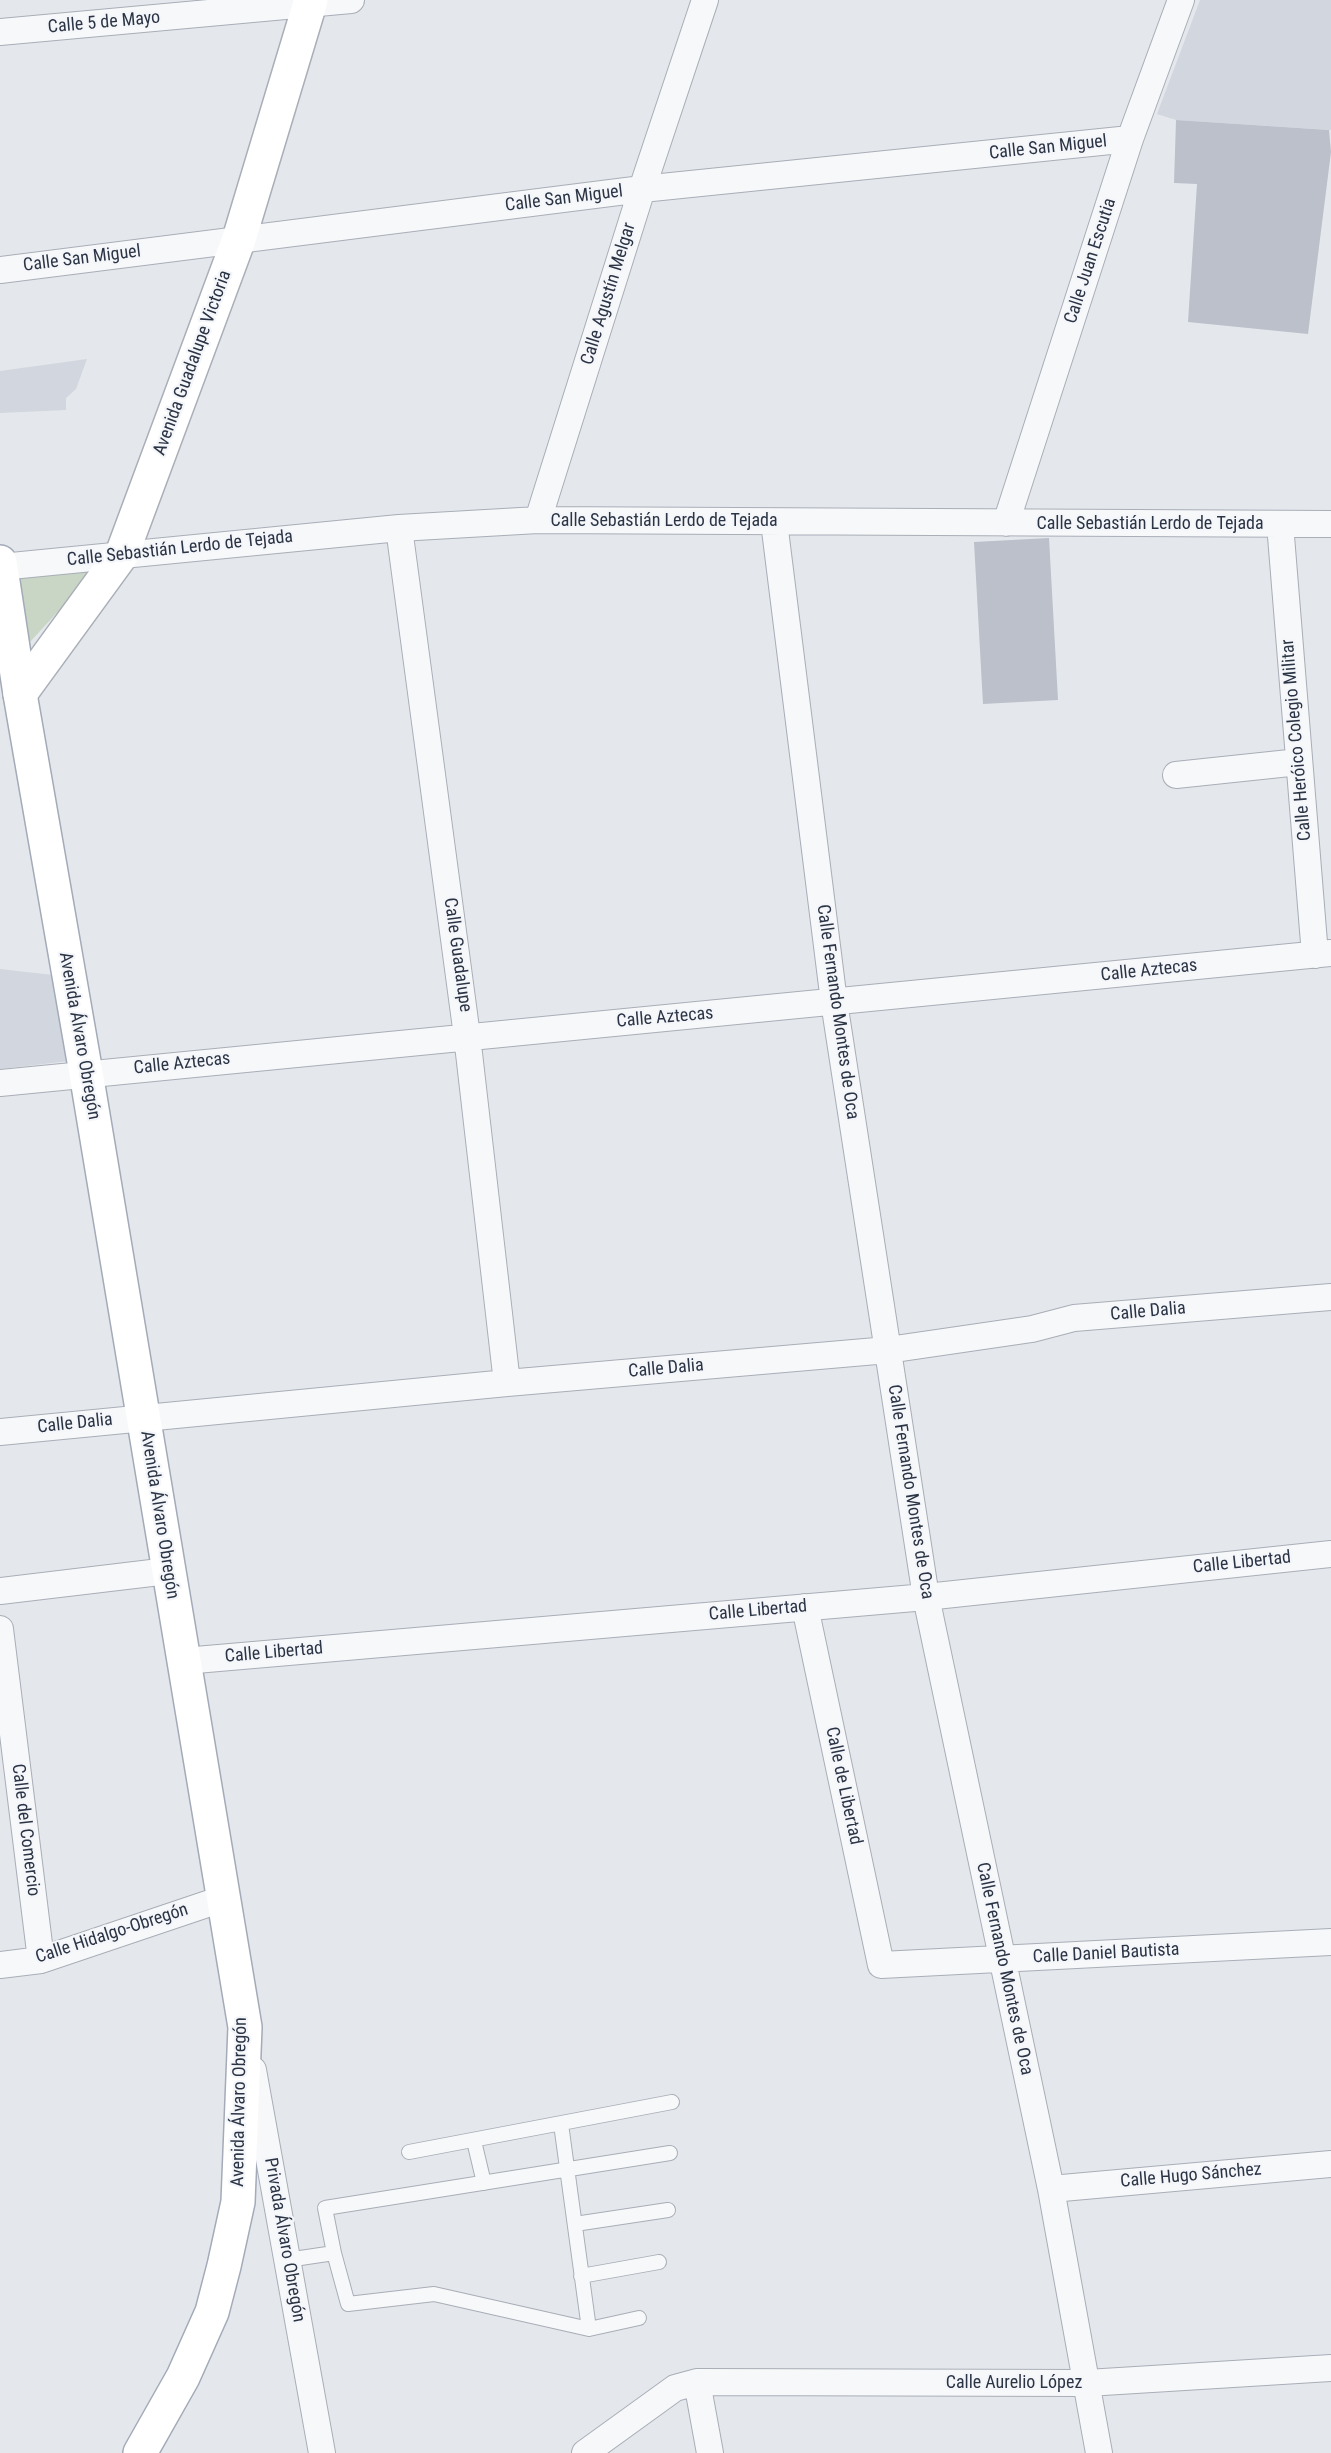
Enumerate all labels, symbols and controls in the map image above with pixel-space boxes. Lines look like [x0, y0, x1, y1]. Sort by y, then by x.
street label: Calle 5 de Mayo [47, 7, 161, 39]
street label: Calle San Miguel [988, 131, 1108, 165]
street label: Calle San Miguel [504, 181, 624, 217]
street label: Calle Juan Escutia [1061, 195, 1121, 327]
street label: Calle Agustín Melgar [577, 220, 641, 368]
street label: Calle San Miguel [22, 241, 142, 277]
street label: Avenida Guadalupe Victoria [149, 268, 237, 458]
street label: Calle Sebastián Lerdo de Tejada [550, 510, 778, 532]
street label: Calle Sebastián Lerdo de Tejada [1036, 513, 1264, 535]
street label: Calle Sebastián Lerdo de Tejada [66, 526, 294, 572]
street label: Calle Heróico Colegio Militar [1277, 638, 1317, 842]
street label: Calle Guadalupe [438, 896, 476, 1014]
street label: Calle Fernando Montes de Oca [811, 903, 863, 1121]
street label: Avenida Álvaro Obregón [54, 951, 104, 1121]
street label: Calle Aztecas [1100, 955, 1198, 987]
street label: Calle Aztecas [616, 1003, 714, 1033]
street label: Calle Aztecas [133, 1048, 231, 1080]
street label: Calle Dalia [1109, 1298, 1187, 1326]
street label: Calle Dalia [627, 1355, 705, 1383]
street label: Calle Fernando Montes de Oca [882, 1383, 938, 1601]
street label: Calle Dalia [36, 1409, 114, 1439]
street label: Avenida Álvaro Obregón [135, 1429, 183, 1601]
street label: Calle Libertad [1192, 1547, 1292, 1579]
street label: Calle Libertad [708, 1596, 808, 1626]
street label: Calle Libertad [224, 1638, 324, 1668]
street label: Calle de Libertad [820, 1725, 866, 1847]
street label: Calle del Comercio [6, 1763, 44, 1897]
street label: Calle Fernando Montes de Oca [971, 1861, 1037, 2077]
street label: Calle Hidalgo-Obregón [33, 1899, 191, 1969]
street label: Calle Daniel Bautista [1032, 1939, 1180, 1969]
street label: Avenida Álvaro Obregón [228, 2017, 252, 2187]
street label: Privada Álvaro Obregón [259, 2156, 309, 2324]
street label: Calle Hugo Sánchez [1120, 2159, 1262, 2193]
street label: Calle Aurelio López [946, 2372, 1082, 2394]

